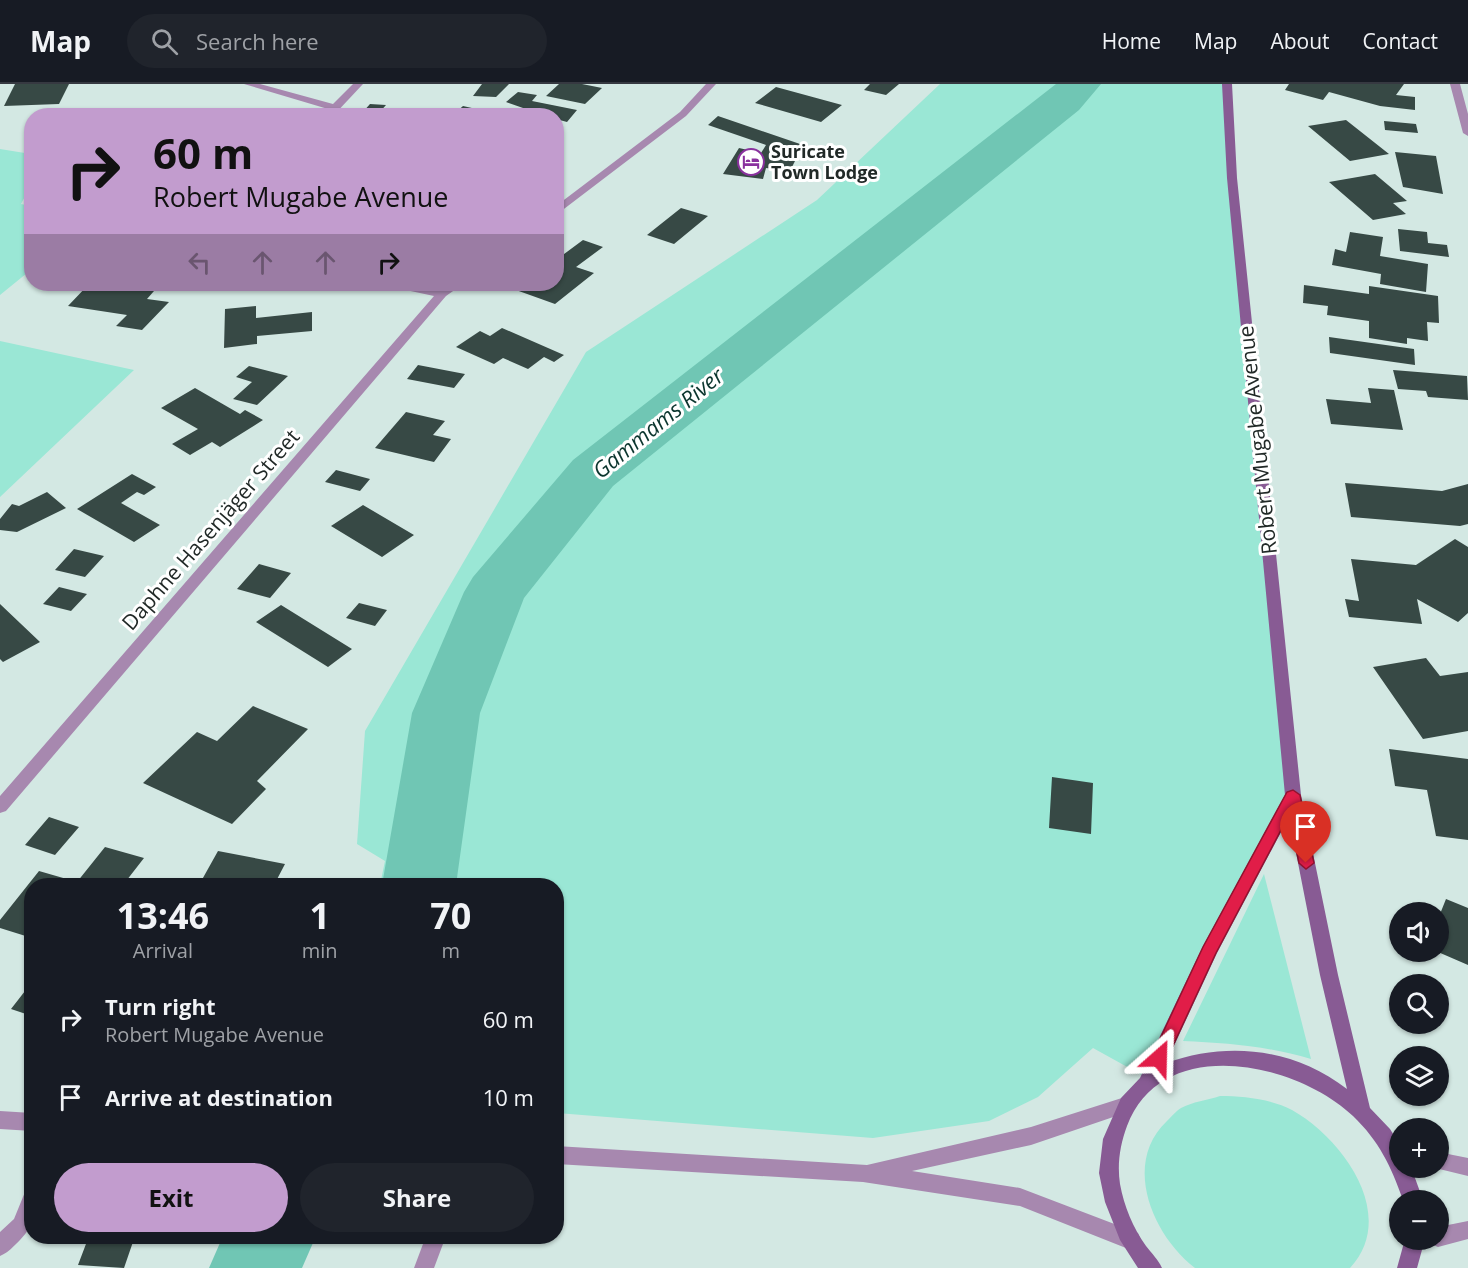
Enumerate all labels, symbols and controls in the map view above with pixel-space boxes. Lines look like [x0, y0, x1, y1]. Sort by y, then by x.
search box [127, 14, 547, 68]
text: Map [30, 22, 91, 60]
icon: search [148, 25, 181, 58]
text: Search here [196, 26, 319, 56]
text: Home [1102, 27, 1161, 55]
text: Map [1194, 27, 1237, 55]
text: About [1270, 27, 1330, 55]
text: Contact [1363, 27, 1438, 55]
text: 60 m [153, 124, 253, 181]
icon: right [54, 132, 132, 210]
place label: Suricate Town Lodge [771, 139, 878, 184]
hotel icon: Suricate Town Lodge [736, 147, 766, 177]
text: Robert Mugabe Avenue [153, 178, 448, 215]
icon: left [183, 246, 216, 279]
icon: ahead [246, 246, 279, 279]
icon: ahead [309, 246, 342, 279]
icon: right [372, 246, 405, 279]
street label: Robert Mugabe Avenue [1231, 324, 1283, 556]
water label: Gammams River [586, 359, 730, 484]
street label: Daphne Hasenjäger Street [115, 423, 305, 636]
pin [1280, 801, 1331, 863]
icon: arrive [1289, 810, 1322, 843]
text: 13:46 [117, 891, 209, 940]
text: 1 [309, 891, 330, 940]
text: 70 [430, 891, 471, 940]
map controls [1389, 902, 1449, 1250]
button: sound [1389, 902, 1449, 962]
text: Arrival [133, 937, 193, 964]
text: min [302, 937, 338, 964]
text: m [442, 937, 460, 964]
button: search [1389, 974, 1449, 1034]
text: Turn right [105, 991, 216, 1021]
icon: right [54, 1003, 87, 1036]
text: 60 m [483, 1004, 534, 1034]
text: Robert Mugabe Avenue [105, 1021, 324, 1048]
position arrow [1127, 1026, 1191, 1090]
button: layers [1389, 1046, 1449, 1106]
icon: arrive [54, 1081, 87, 1114]
text: Arrive at destination [105, 1082, 333, 1112]
text: 10 m [483, 1082, 534, 1112]
button: + [1389, 1118, 1449, 1178]
button: Exit [54, 1163, 288, 1232]
button: Share [300, 1163, 534, 1232]
button: − [1389, 1190, 1449, 1250]

